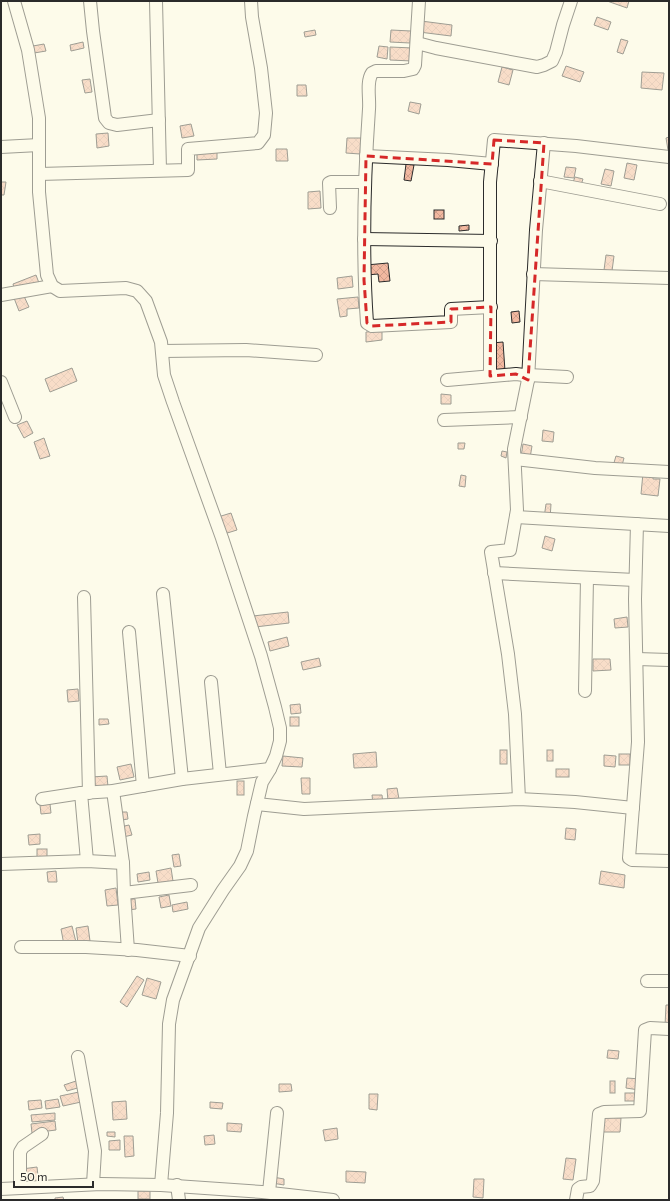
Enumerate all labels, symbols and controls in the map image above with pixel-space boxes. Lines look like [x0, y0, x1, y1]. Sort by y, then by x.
scale bar [14, 1163, 93, 1189]
text: 50 m [20, 1169, 48, 1183]

